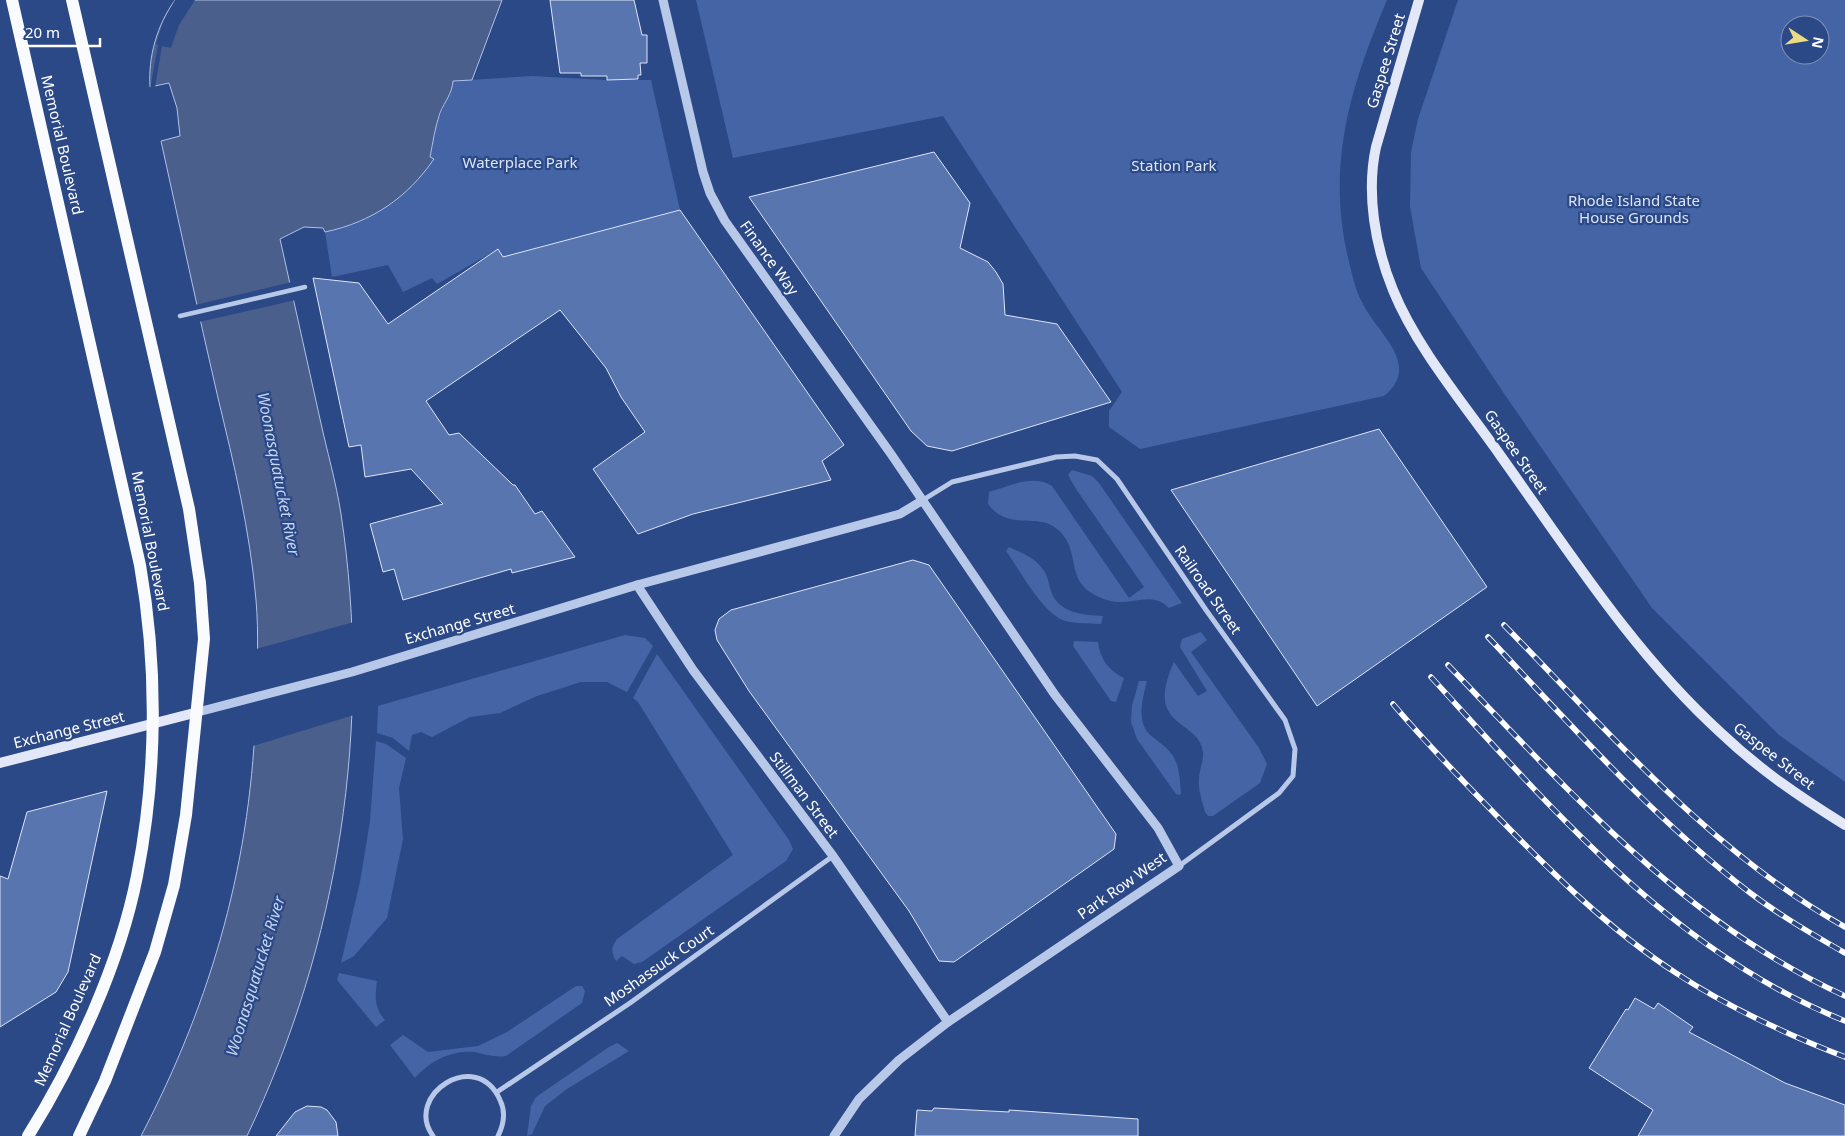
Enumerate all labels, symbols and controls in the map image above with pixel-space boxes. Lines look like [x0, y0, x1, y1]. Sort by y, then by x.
street label: Gaspee Street [1361, 10, 1409, 111]
scale bar [18, 15, 100, 47]
north arrow [1780, 15, 1830, 65]
text: 20 m [25, 22, 60, 42]
text: N [1808, 35, 1829, 50]
street label: Memorial Boulevard [37, 73, 89, 217]
park label: Waterplace Park [463, 152, 577, 172]
park label: Station Park [1131, 155, 1217, 175]
park label: Rhode Island State House Grounds [1568, 190, 1700, 227]
street label: Finance Way [736, 216, 804, 299]
water label: Woonasquatucket River [252, 390, 306, 558]
street label: Gaspee Street [1480, 405, 1554, 498]
street label: Memorial Boulevard [128, 469, 174, 613]
street label: Railroad Street [1171, 541, 1247, 638]
street label: Exchange Street [402, 598, 518, 648]
street label: Exchange Street [11, 705, 127, 752]
street label: Gaspee Street [1730, 717, 1820, 794]
street label: Stillman Street [766, 747, 844, 842]
street label: Park Row West [1073, 847, 1170, 923]
water label: Woonasquatucket River [220, 893, 290, 1059]
street label: Moshassuck Court [600, 919, 718, 1011]
street label: Memorial Boulevard [29, 950, 105, 1089]

